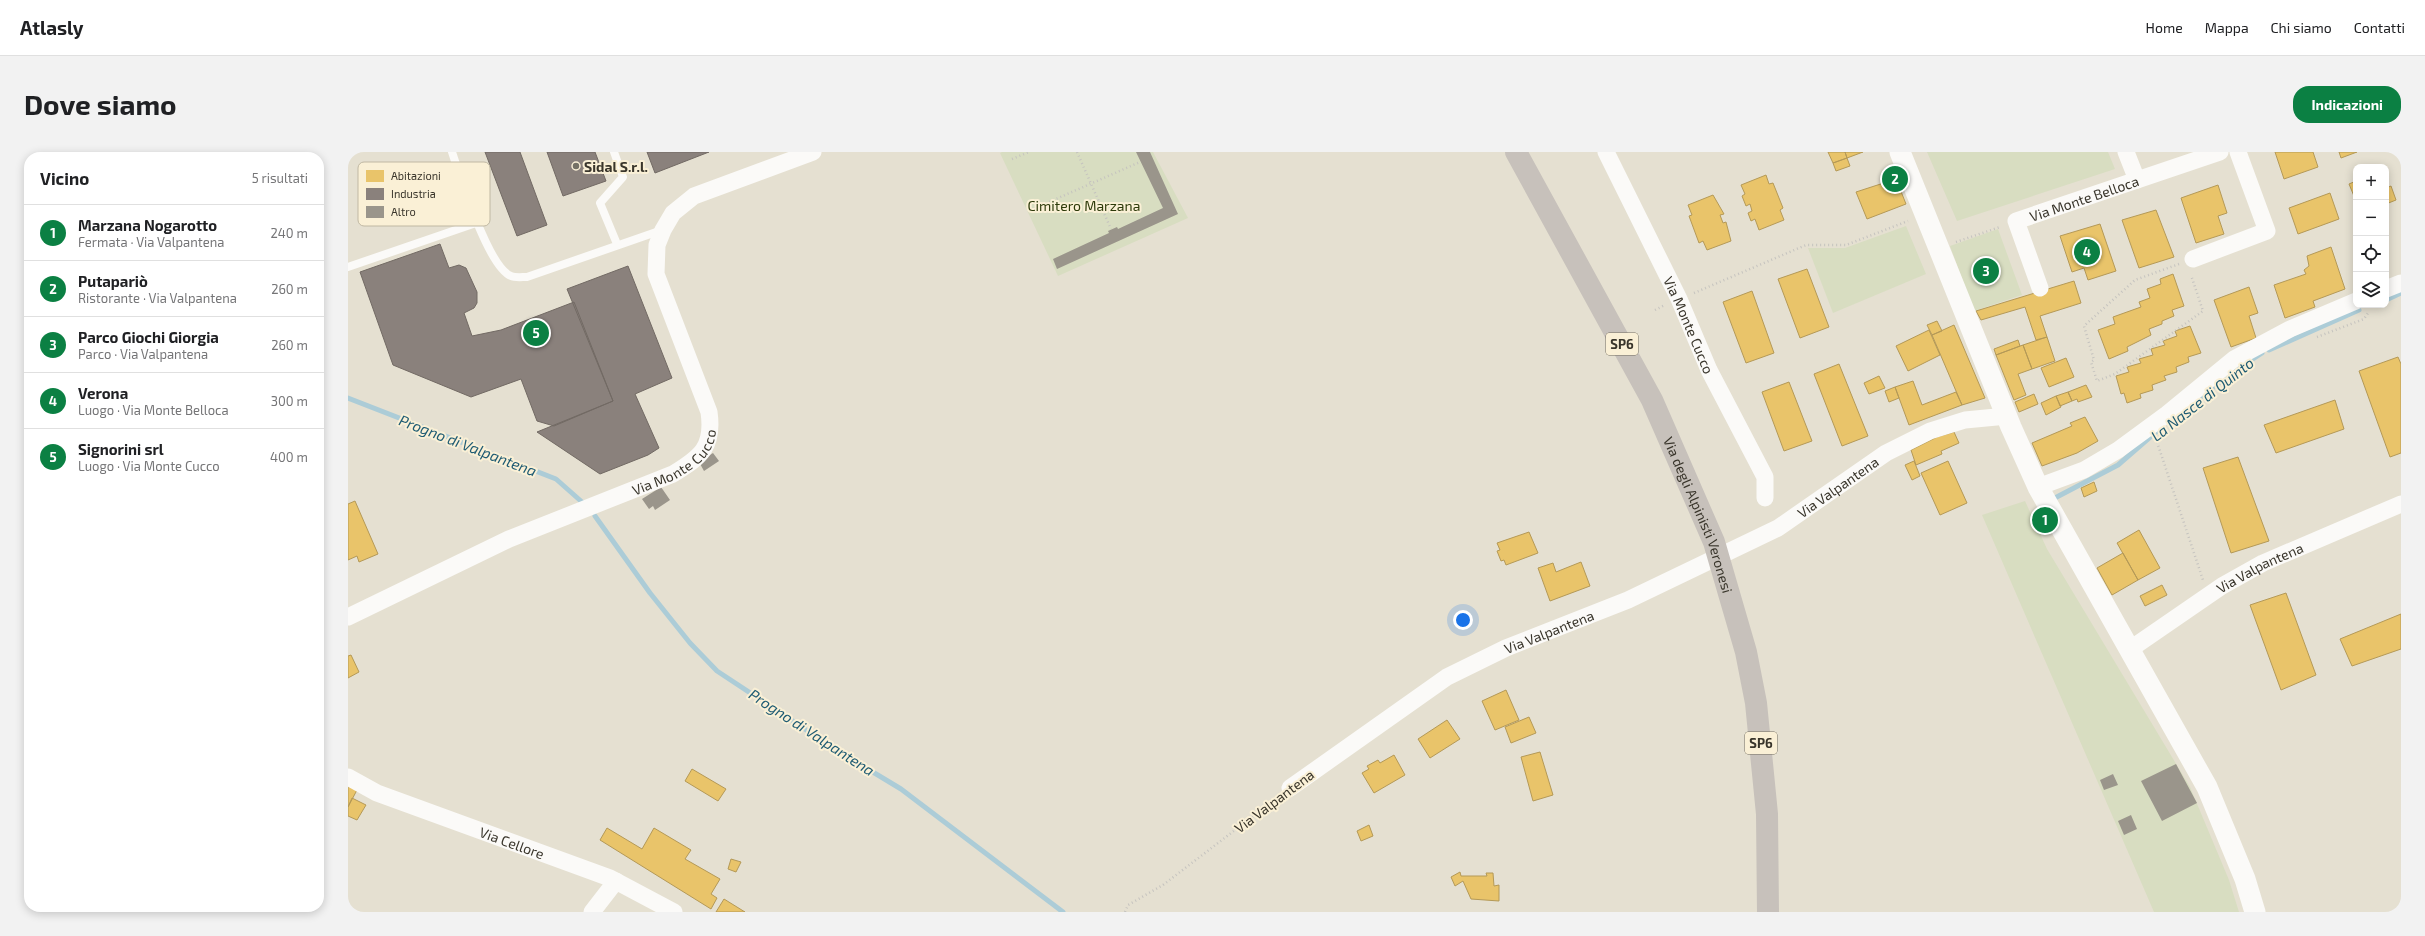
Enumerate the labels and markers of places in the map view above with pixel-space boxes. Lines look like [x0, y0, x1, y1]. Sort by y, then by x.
place label: Sidal S.r.l. [584, 158, 648, 175]
marker: Sidal S.r.l. [571, 161, 581, 171]
pin: 2 [1882, 164, 1908, 194]
pin: 4 [2074, 237, 2100, 267]
pin: 3 [1973, 256, 1999, 286]
pin: 5 [523, 318, 549, 348]
pin: 1 [2032, 505, 2058, 535]

